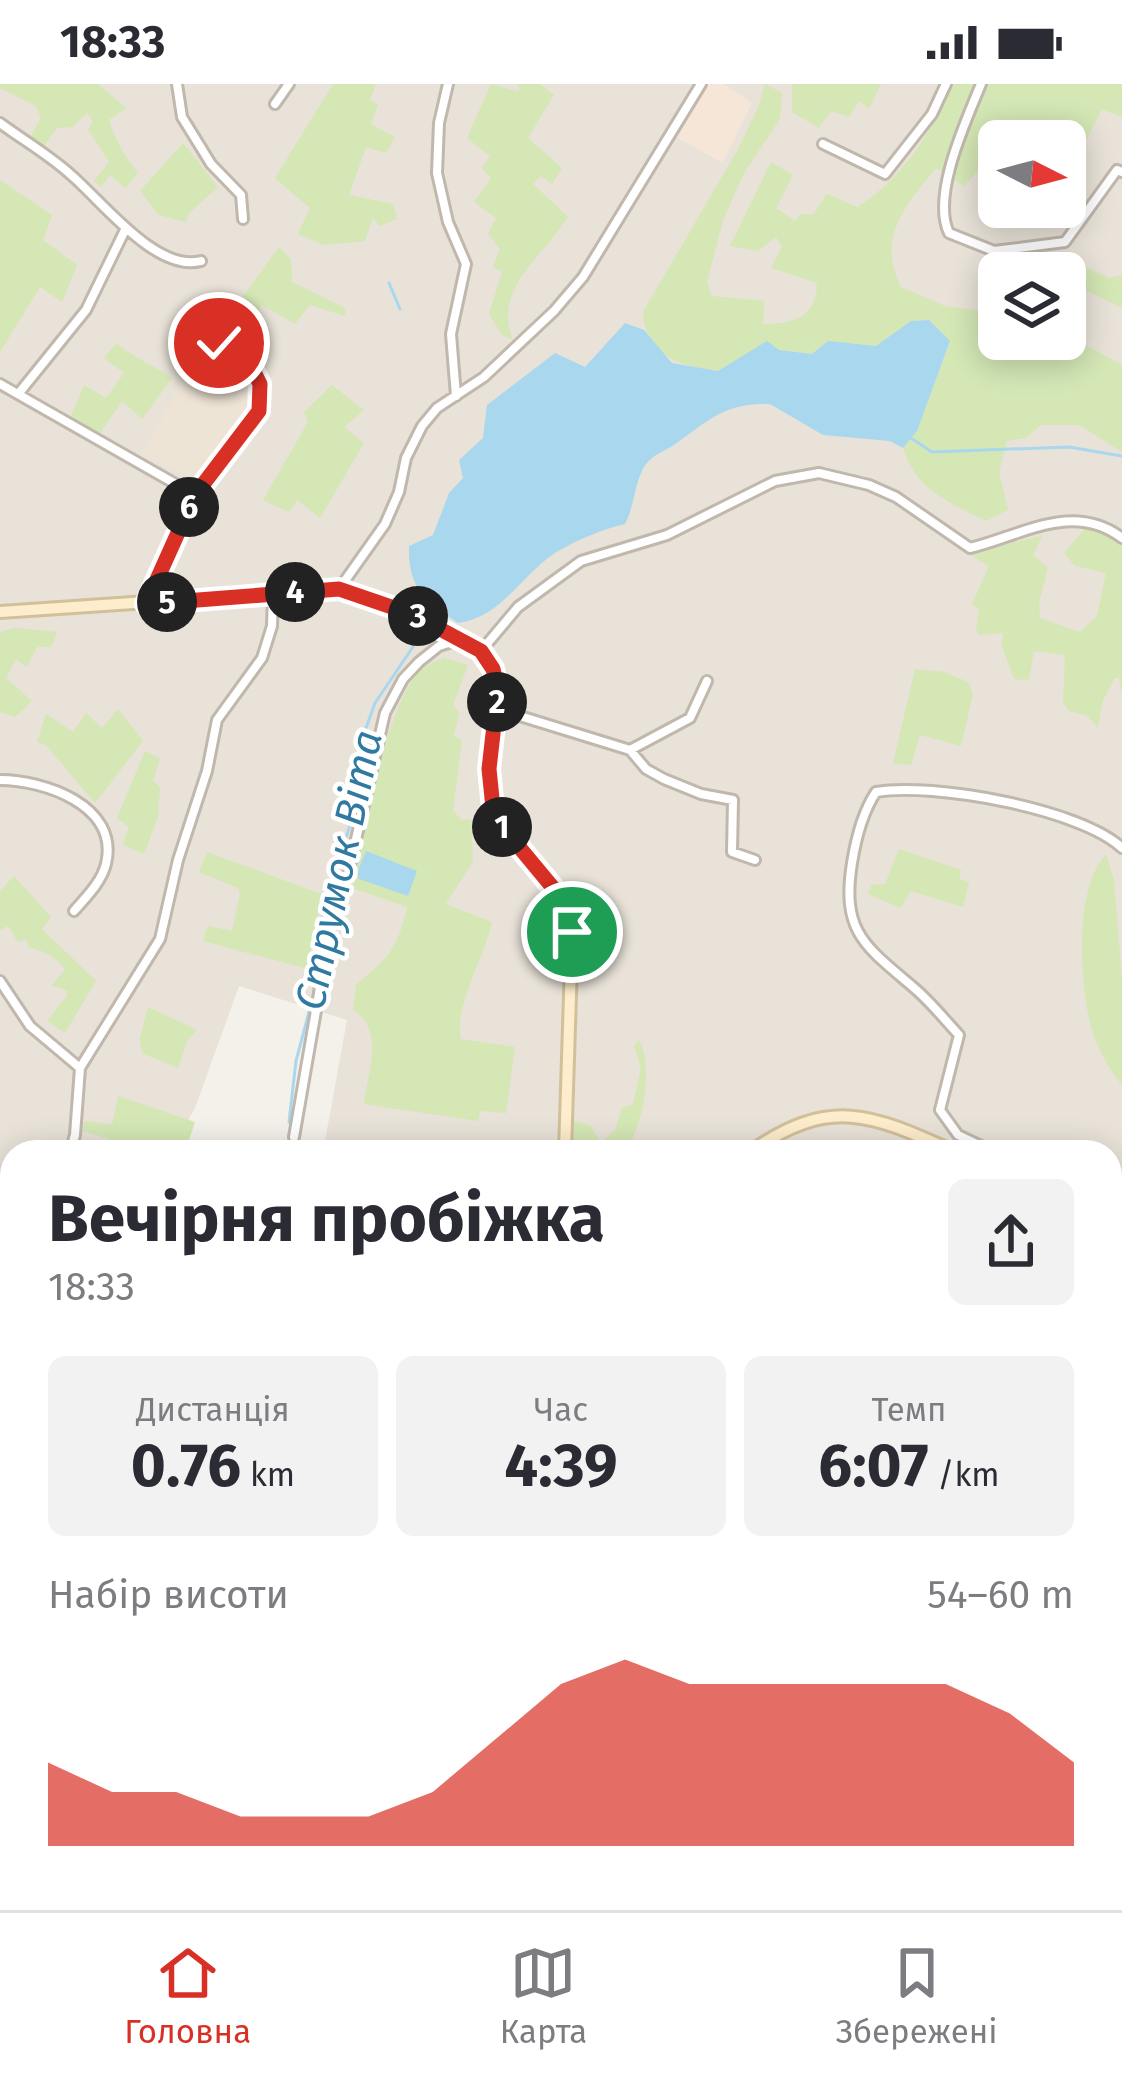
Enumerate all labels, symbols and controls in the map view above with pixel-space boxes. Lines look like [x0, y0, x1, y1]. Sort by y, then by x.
text: 18:33 [60, 15, 165, 69]
north arrow [978, 120, 1086, 228]
map controls [978, 120, 1086, 360]
button: layers [978, 252, 1086, 360]
pin [168, 292, 270, 394]
icon: check [186, 310, 252, 376]
pin: 6 [159, 477, 219, 537]
text: 6 [180, 487, 198, 527]
pin: 4 [265, 562, 325, 622]
pin: 5 [137, 572, 197, 632]
text: 4 [286, 572, 304, 612]
text: 5 [158, 582, 176, 622]
pin: 3 [388, 586, 448, 646]
text: 3 [409, 596, 427, 636]
pin: 2 [467, 672, 527, 732]
text: 2 [488, 682, 506, 722]
water label: Струмок Віта [285, 726, 393, 1015]
pin: 1 [472, 797, 532, 857]
text: 1 [494, 807, 510, 847]
pin [521, 881, 623, 983]
icon: arrive [539, 899, 605, 965]
text: Вечірня пробіжка [48, 1179, 605, 1258]
button: share [948, 1179, 1074, 1305]
text: 18:33 [48, 1264, 135, 1310]
text: Дистанція [136, 1390, 290, 1430]
text: Час [534, 1390, 588, 1430]
text: Темп [872, 1390, 946, 1430]
text: 0.76 [131, 1430, 241, 1502]
text: 4:39 [504, 1430, 618, 1502]
text: 6:07 [818, 1430, 929, 1502]
text: km [241, 1455, 295, 1495]
text: /km [929, 1455, 1000, 1495]
text: Набір висоти [48, 1572, 289, 1618]
text: 54–60 m [927, 1572, 1074, 1618]
tab: Головна [124, 1940, 251, 2052]
tab: Карта [500, 1940, 587, 2052]
tab: Збережені [836, 1940, 998, 2052]

